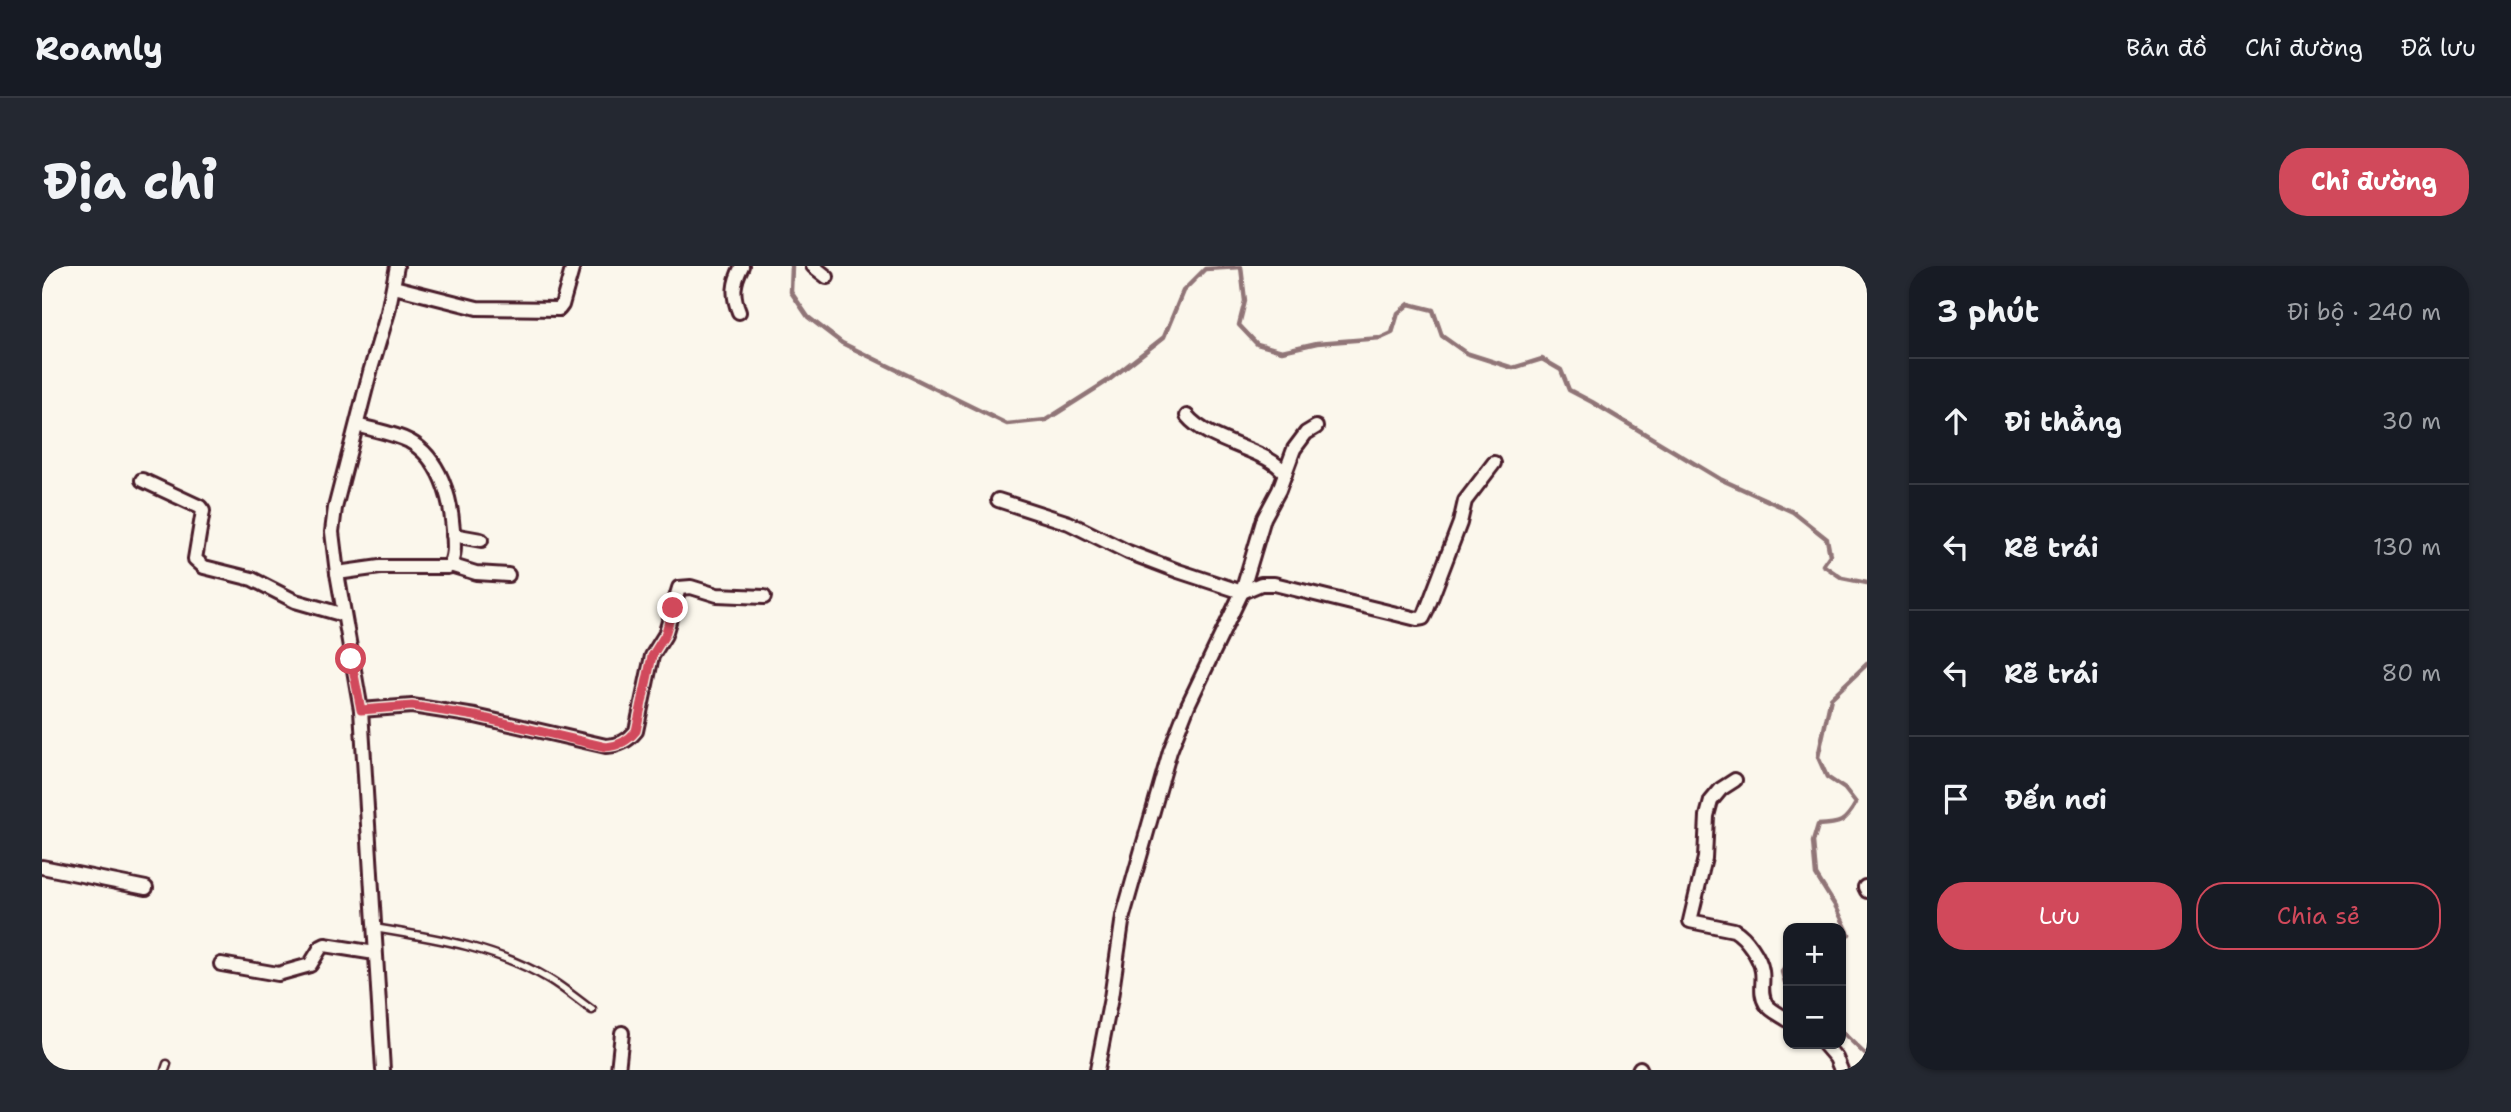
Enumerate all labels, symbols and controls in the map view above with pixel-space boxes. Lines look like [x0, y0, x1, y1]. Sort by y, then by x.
text: Roamly [35, 26, 163, 71]
text: Bản đồ [2126, 32, 2207, 64]
text: Chỉ đường [2245, 32, 2363, 64]
text: Đã lưu [2401, 32, 2476, 64]
button: Chỉ đường [2279, 148, 2469, 216]
text: Địa chỉ [42, 149, 216, 215]
text: 3 phút [1937, 291, 2039, 332]
text: Đi bộ · 240 m [2287, 297, 2441, 327]
icon: ahead [1937, 402, 1975, 440]
text: Đi thẳng [2004, 404, 2122, 439]
text: 30 m [2382, 406, 2441, 436]
icon: left [1937, 528, 1975, 566]
text: Rẽ trái [2004, 530, 2099, 565]
text: 130 m [2373, 532, 2441, 562]
route end [657, 592, 688, 623]
route start [335, 643, 366, 674]
icon: left [1937, 654, 1975, 692]
text: Rẽ trái [2004, 656, 2099, 691]
text: 80 m [2382, 658, 2441, 688]
icon: arrive [1937, 780, 1975, 818]
text: Đến nơi [2004, 782, 2107, 817]
button: Lưu [1937, 882, 2182, 950]
button: Chia sẻ [2196, 882, 2441, 950]
map controls [1783, 923, 1846, 1049]
button: + [1783, 923, 1846, 986]
button: − [1783, 986, 1846, 1049]

